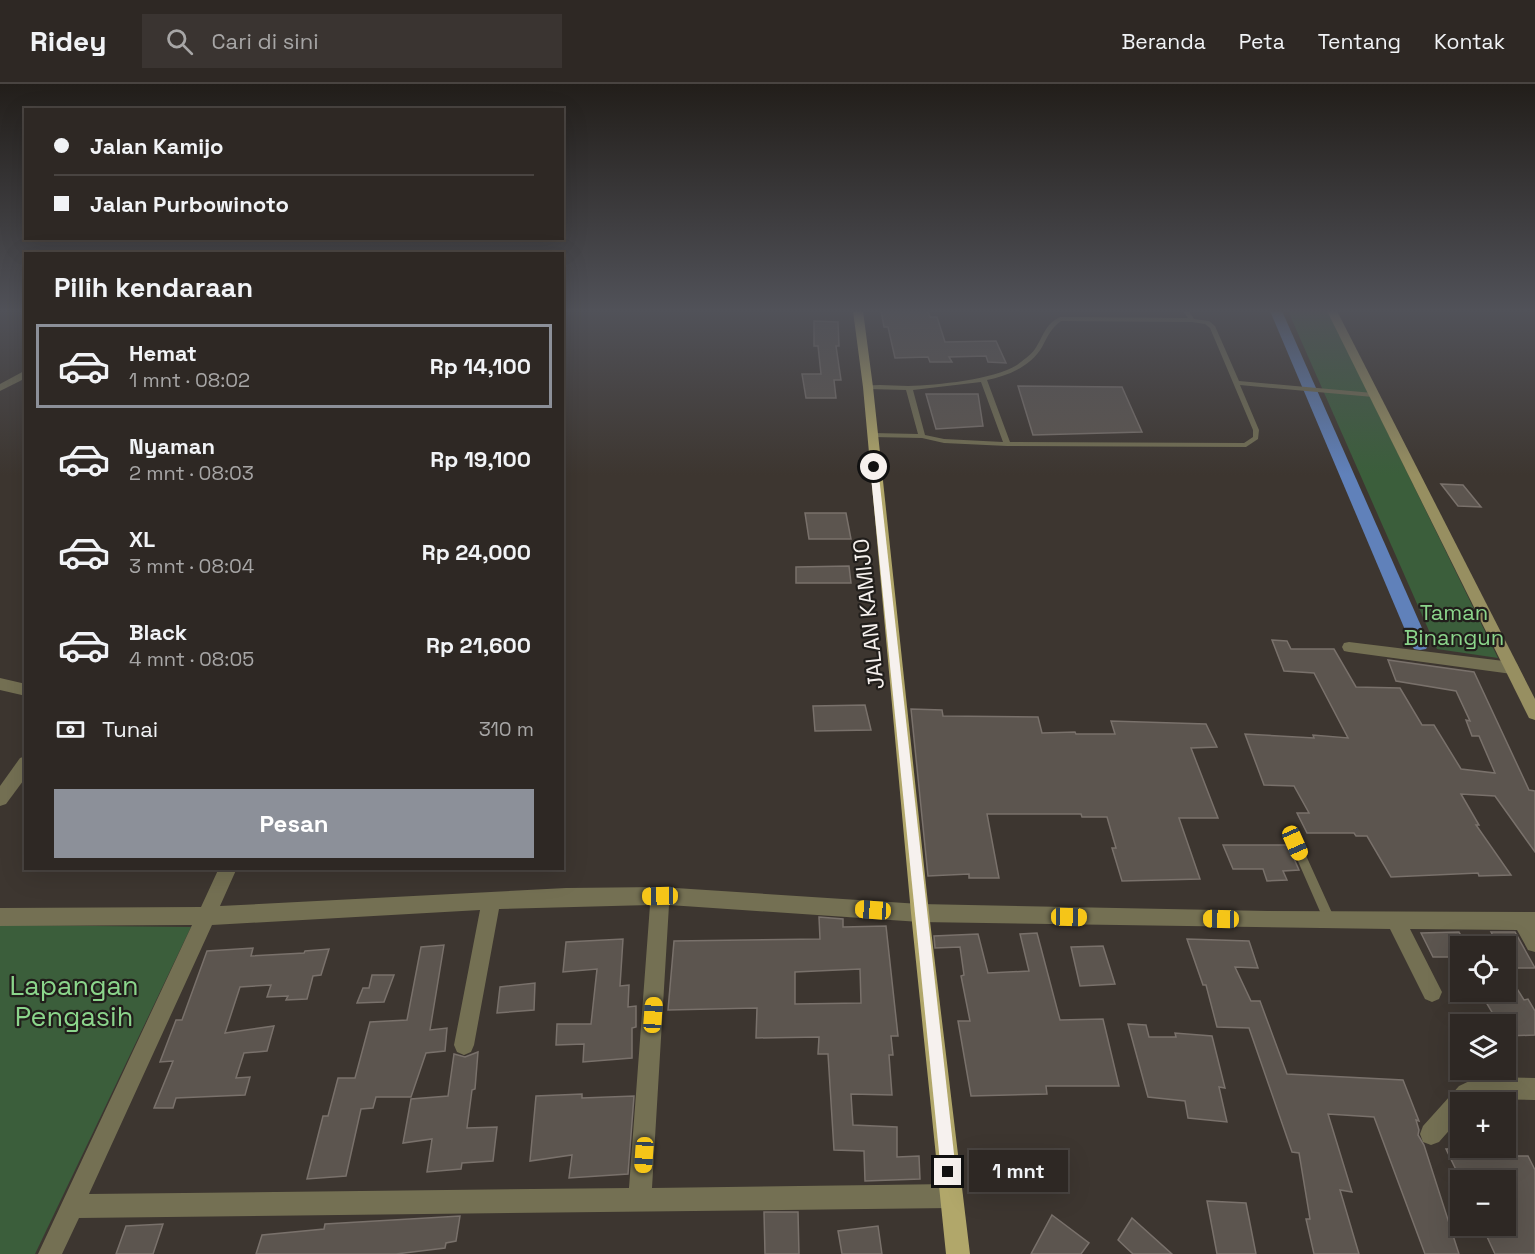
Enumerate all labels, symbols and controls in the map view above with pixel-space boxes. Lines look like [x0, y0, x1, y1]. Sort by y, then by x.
search box [142, 14, 562, 68]
text: Ridey [30, 23, 106, 59]
icon: search [163, 25, 196, 58]
text: Cari di sini [211, 27, 319, 55]
text: Beranda [1121, 28, 1206, 55]
text: Peta [1239, 28, 1285, 55]
text: Tentang [1318, 28, 1401, 55]
text: Kontak [1434, 28, 1505, 55]
text: Jalan Kamijo [90, 132, 224, 160]
text: Jalan Purbowinoto [90, 190, 289, 218]
text: Pilih kendaraan [54, 270, 253, 305]
icon: car [57, 339, 111, 393]
text: Hemat [129, 339, 197, 367]
text: Rp 14,100 [430, 352, 531, 380]
text: 1 mnt · 08:02 [129, 367, 250, 393]
icon: car [57, 432, 111, 486]
text: Nyaman [129, 432, 215, 460]
text: Rp 19,100 [430, 445, 531, 473]
route start [860, 453, 887, 480]
text: 2 mnt · 08:03 [129, 460, 254, 486]
icon: car [57, 525, 111, 579]
text: XL [129, 525, 155, 553]
street label: JALAN KAMIJO [846, 537, 890, 691]
text: Rp 24,000 [422, 538, 531, 566]
text: 3 mnt · 08:04 [129, 553, 254, 579]
park label: Taman Binangun [1404, 598, 1504, 651]
icon: car [57, 618, 111, 672]
text: Black [129, 618, 187, 646]
text: Rp 21,600 [426, 631, 531, 659]
text: 4 mnt · 08:05 [129, 646, 254, 672]
icon: cash [54, 713, 87, 746]
text: Tunai [102, 715, 158, 743]
text: 310 m [479, 716, 534, 742]
button: Pesan [54, 789, 534, 858]
car [1279, 823, 1311, 863]
car [642, 887, 678, 905]
car [854, 900, 892, 920]
car [1051, 908, 1087, 926]
car [1203, 910, 1239, 928]
map controls [1450, 936, 1516, 1236]
button: locate [1450, 936, 1516, 1002]
park label: Lapangan Pengasih [9, 968, 139, 1034]
car [643, 996, 663, 1034]
button: layers [1450, 1014, 1516, 1080]
button: + [1450, 1092, 1516, 1158]
car [634, 1136, 654, 1174]
callout: 1 mnt [969, 1151, 1068, 1193]
route end [934, 1158, 961, 1185]
text: 1 mnt [992, 1158, 1045, 1184]
button: − [1450, 1170, 1516, 1236]

